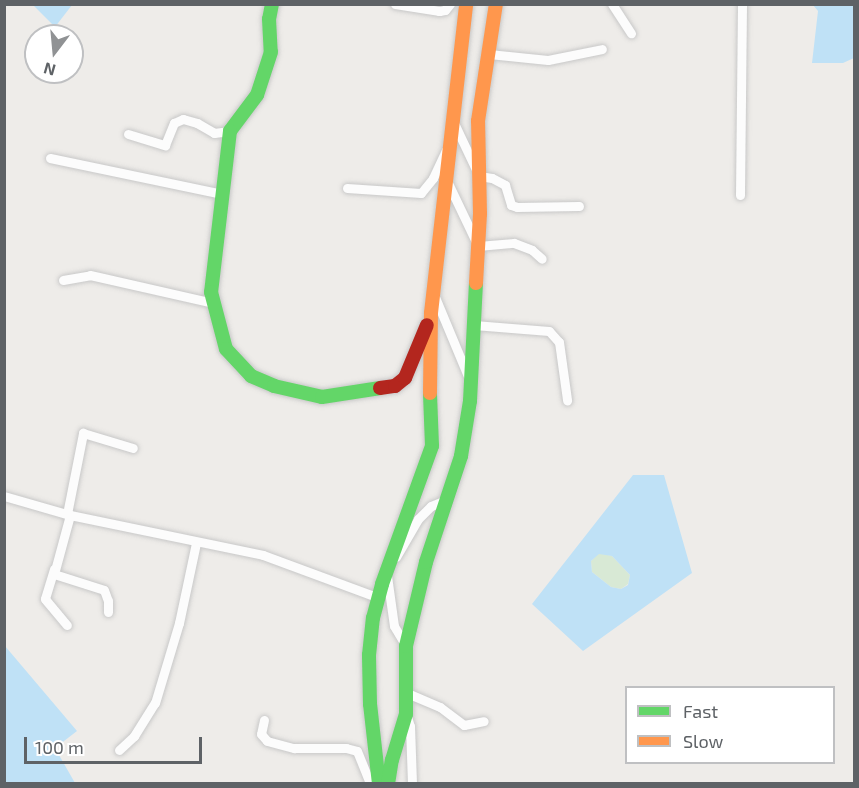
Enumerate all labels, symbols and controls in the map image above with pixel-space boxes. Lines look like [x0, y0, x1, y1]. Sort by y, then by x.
north arrow [24, 24, 84, 84]
text: N [41, 59, 58, 81]
legend [625, 686, 835, 764]
text: Fast [683, 700, 718, 722]
scale bar [27, 725, 206, 763]
text: Slow [683, 730, 723, 752]
text: 100 m [35, 736, 84, 758]

